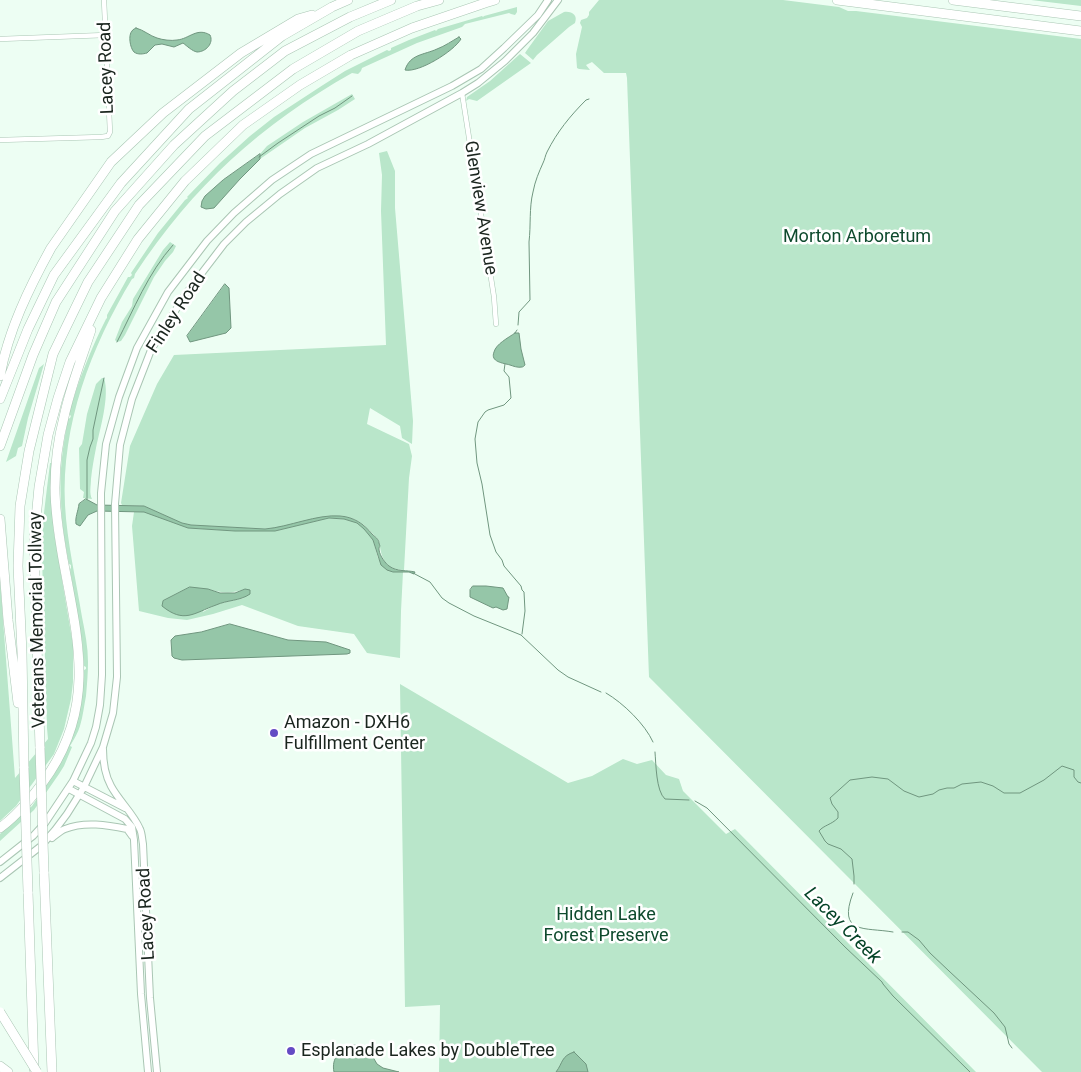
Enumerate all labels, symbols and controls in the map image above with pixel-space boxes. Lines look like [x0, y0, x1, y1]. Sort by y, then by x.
street label: Lacey Road [95, 21, 119, 115]
street label: Glenview Avenue [459, 139, 501, 277]
park label: Morton Arboretum [783, 226, 931, 248]
street label: Finley Road [143, 268, 211, 358]
street label: Veterans Memorial Tollway [25, 512, 51, 728]
place label: Amazon - DXH6 Fulfillment Center [284, 712, 425, 754]
marker: Amazon - DXH6 Fulfillment Center [268, 727, 280, 739]
street label: Lacey Road [134, 867, 160, 961]
water label: Lacey Creek [799, 883, 885, 969]
park label: Hidden Lake Forest Preserve [543, 904, 669, 946]
place label: Esplanade Lakes by DoubleTree [301, 1040, 555, 1062]
marker: Esplanade Lakes by DoubleTree [285, 1045, 297, 1057]

